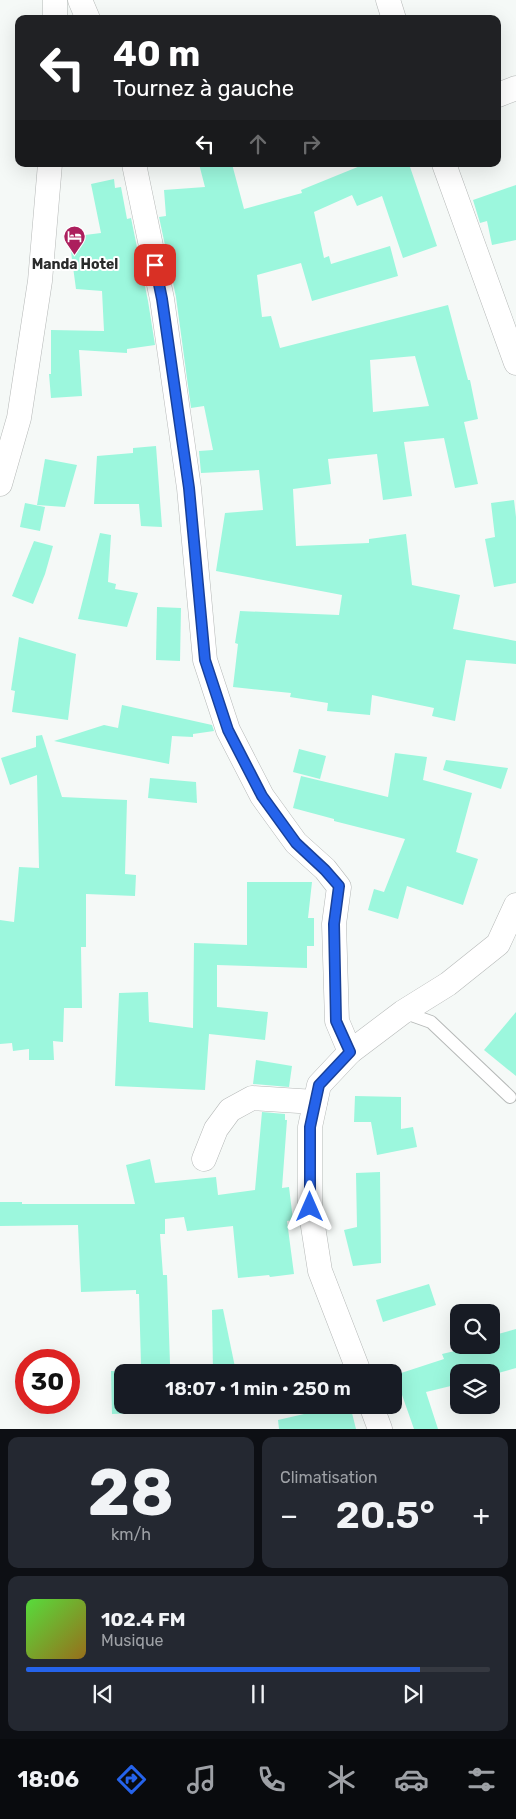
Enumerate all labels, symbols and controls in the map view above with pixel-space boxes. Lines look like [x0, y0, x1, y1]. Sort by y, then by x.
text: 40 m [113, 33, 200, 75]
icon: left [30, 35, 95, 100]
text: Tournez à gauche [113, 75, 294, 102]
icon: left [191, 130, 219, 158]
icon: ahead [244, 130, 272, 158]
icon: right [297, 130, 325, 158]
hotel icon: Manda Hotel [63, 224, 87, 255]
pin [134, 244, 176, 286]
icon: arrive [141, 251, 169, 279]
place label: Manda Hotel [32, 256, 118, 273]
position arrow [283, 1180, 335, 1232]
map controls [450, 1304, 500, 1414]
button: search [450, 1304, 500, 1354]
speed limit sign: 30 [15, 1349, 80, 1414]
button: layers [450, 1364, 500, 1414]
text: 18:07 · 1 min · 250 m [165, 1377, 351, 1400]
text: 28 [88, 1454, 174, 1531]
text: Climatisation [280, 1468, 377, 1487]
text: 20.5° [336, 1492, 435, 1538]
text: − [280, 1499, 298, 1532]
text: + [473, 1499, 490, 1532]
text: km/h [111, 1525, 151, 1544]
text: 102.4 FM [101, 1608, 185, 1631]
text: Musique [101, 1631, 164, 1650]
icon: previous [89, 1680, 117, 1708]
icon: pause [244, 1680, 272, 1708]
icon: next [399, 1680, 427, 1708]
icon: directions [114, 1762, 149, 1797]
icon: music [184, 1762, 219, 1797]
icon: phone [254, 1762, 289, 1797]
icon: climate [324, 1762, 359, 1797]
icon: car [394, 1762, 429, 1797]
icon: filters [464, 1762, 499, 1797]
text: 18:06 [17, 1766, 79, 1793]

